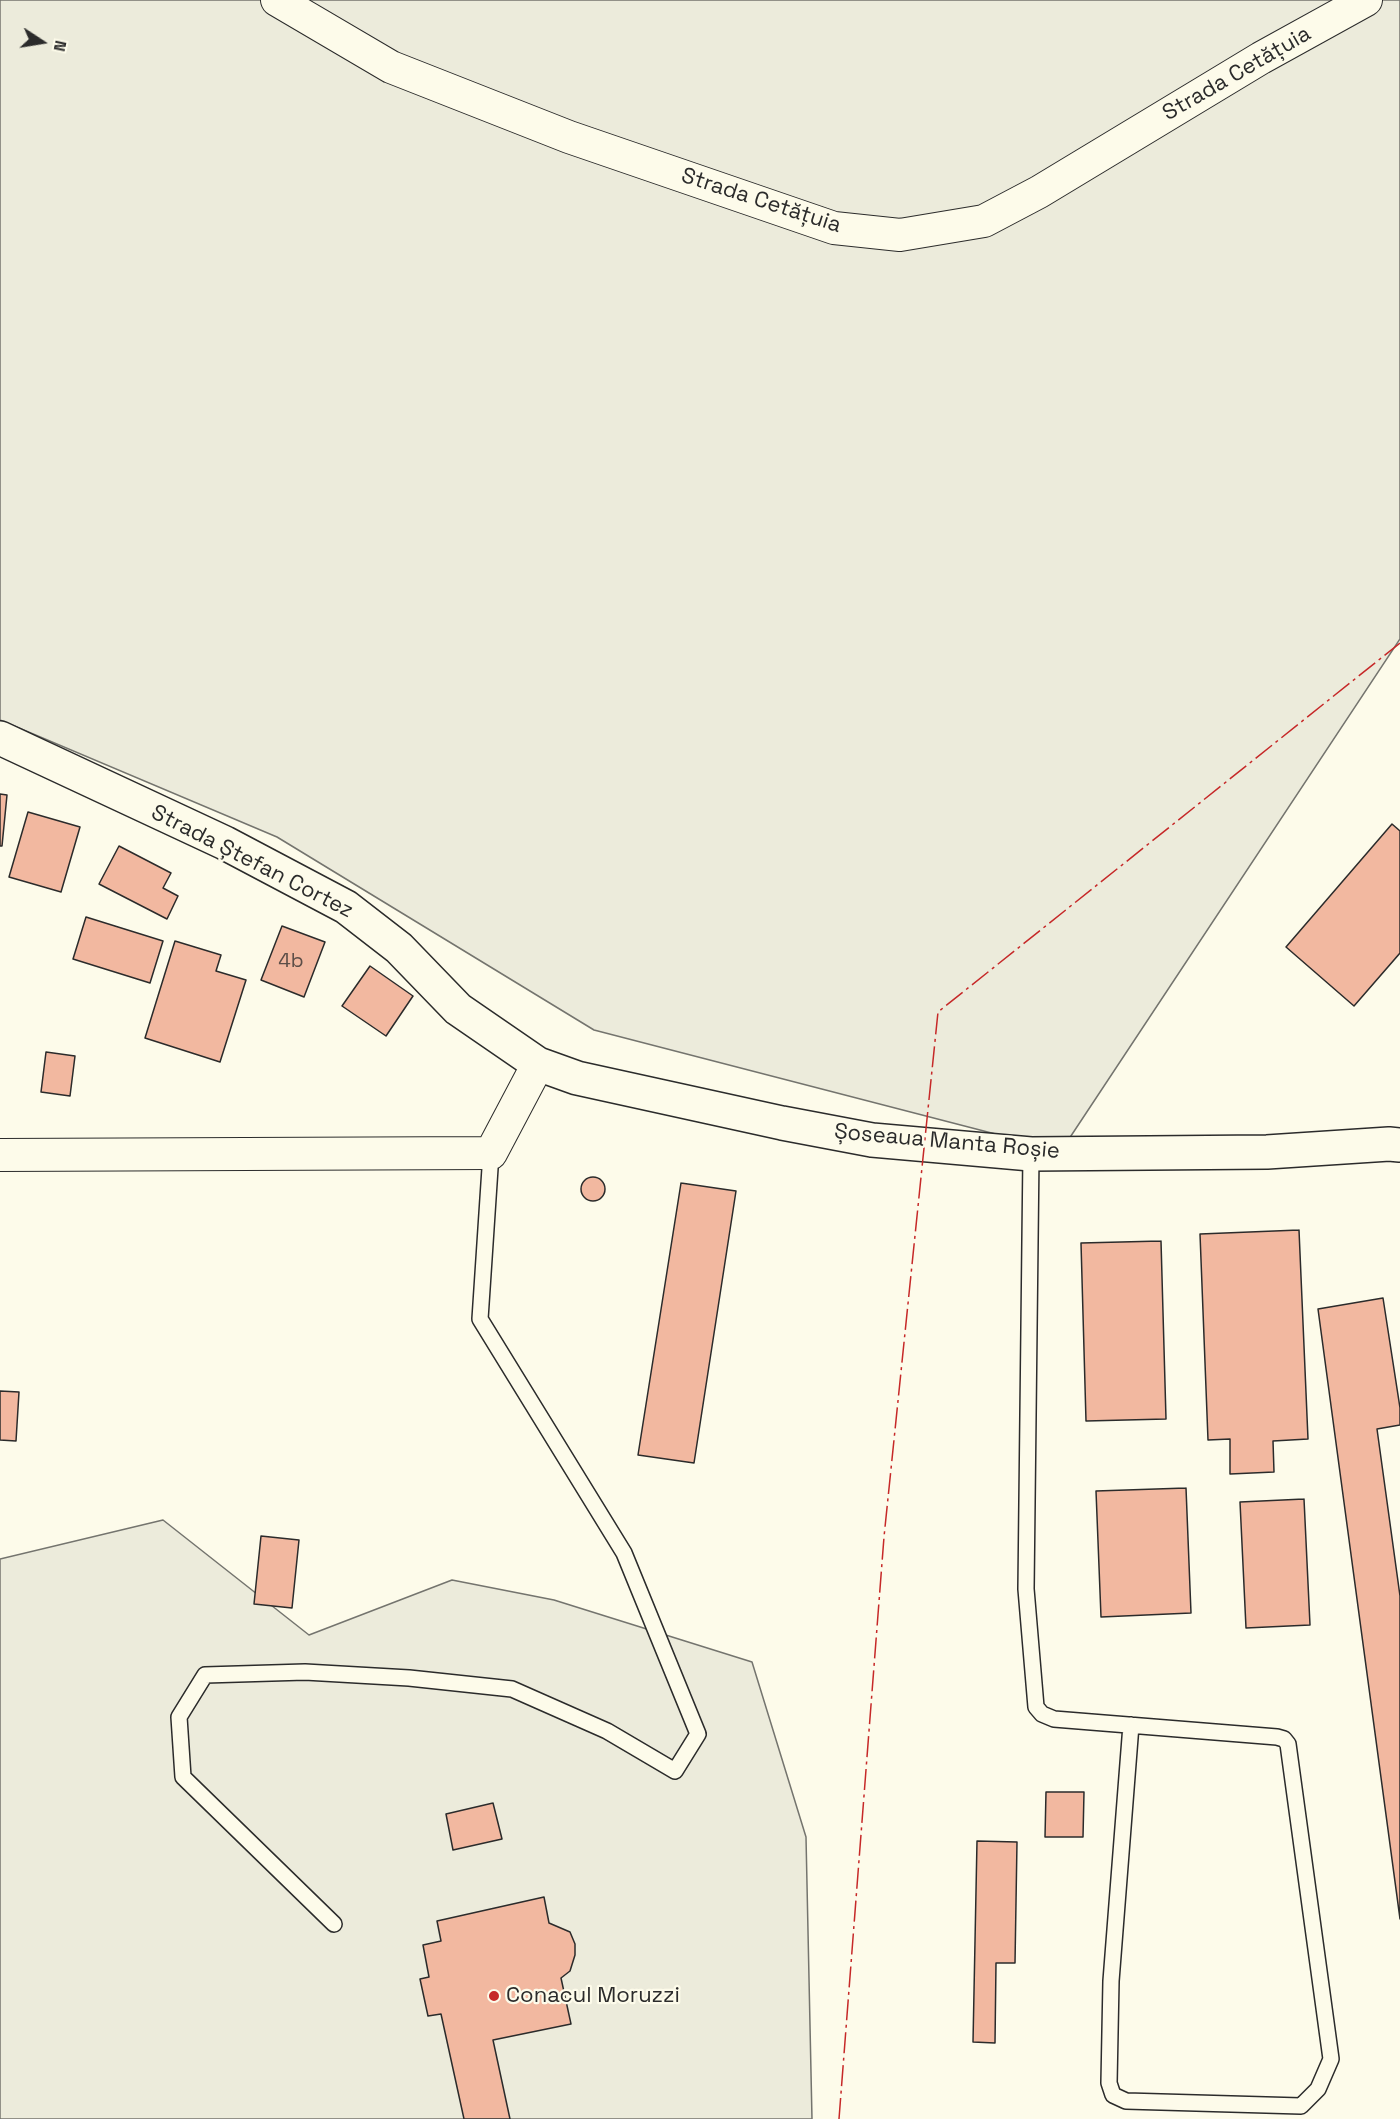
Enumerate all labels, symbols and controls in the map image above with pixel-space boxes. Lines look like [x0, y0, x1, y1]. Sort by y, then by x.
north arrow [12, 12, 72, 72]
street label: Strada Cetățuia [1158, 21, 1316, 127]
text: N [49, 38, 71, 53]
street label: Strada Cetățuia [678, 163, 844, 239]
street label: Strada Ștefan Cortez [147, 800, 357, 924]
house number: 4b [278, 950, 304, 974]
street label: Șoseaua Manta Roșie [833, 1119, 1061, 1165]
place label: Conacul Moruzzi [506, 1983, 680, 2009]
marker: Conacul Moruzzi [487, 1989, 501, 2003]

